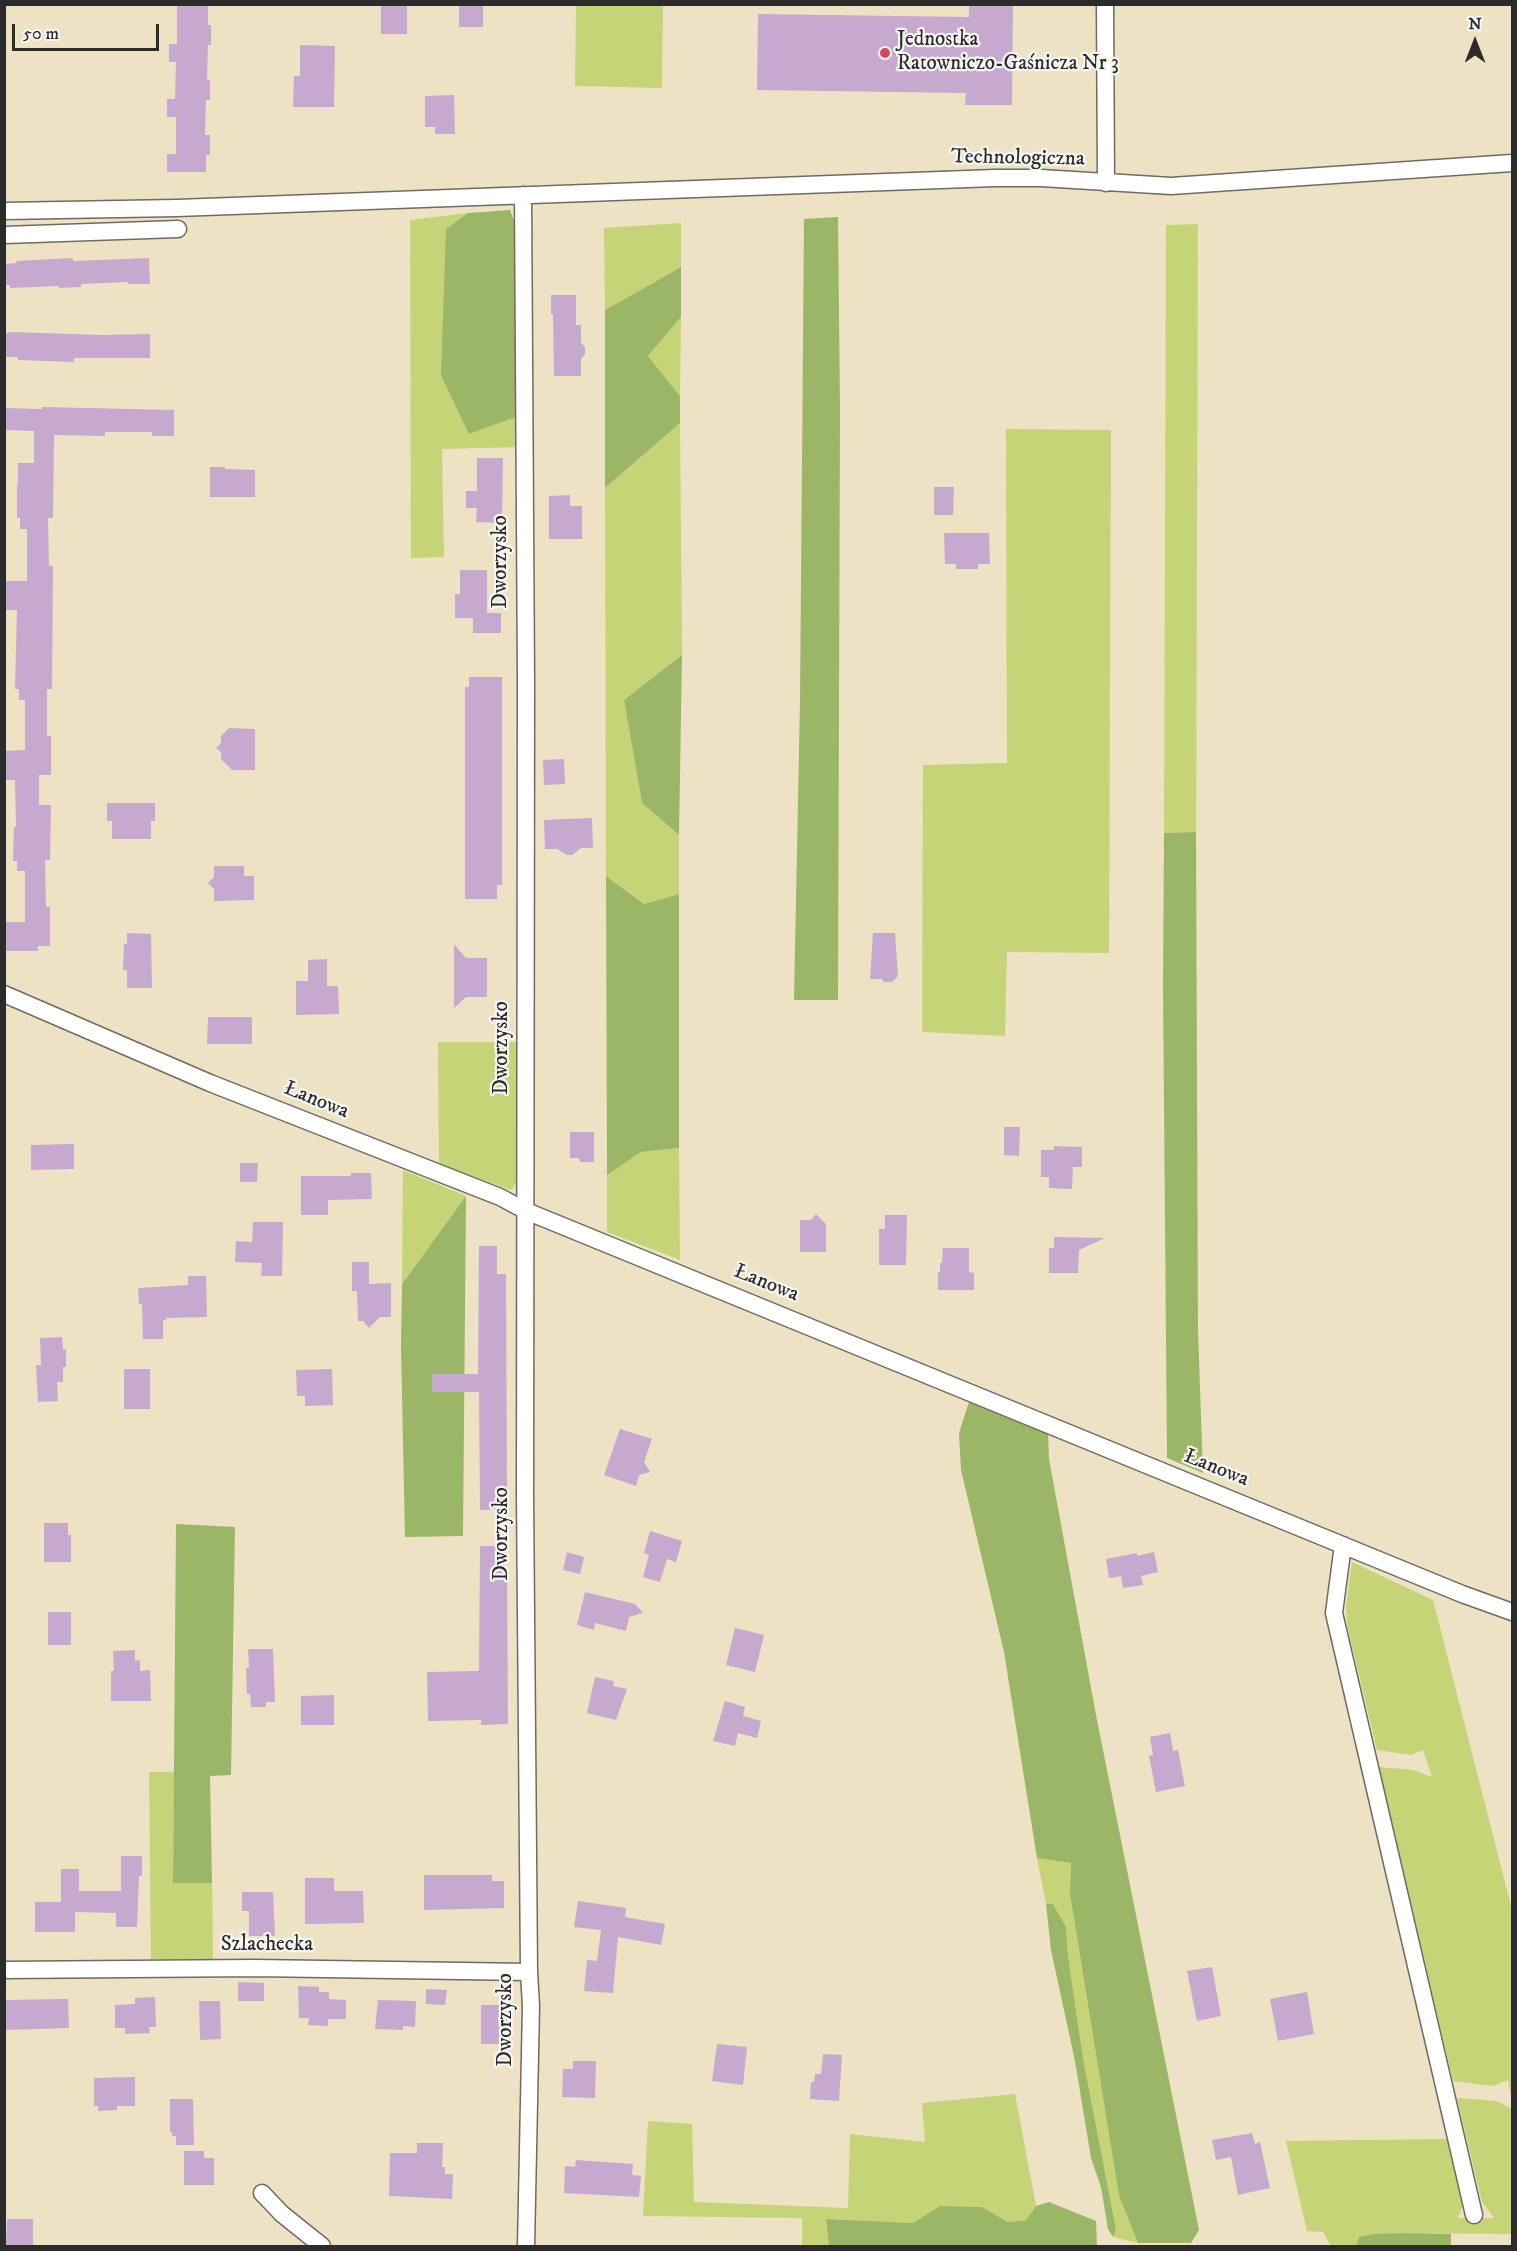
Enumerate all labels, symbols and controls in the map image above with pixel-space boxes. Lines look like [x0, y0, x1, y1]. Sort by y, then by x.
scale bar [15, 12, 162, 50]
north arrow [1445, 12, 1505, 72]
text: N [1468, 14, 1482, 34]
text: 50 m [23, 23, 59, 45]
place label: Jednostka Ratowniczo-Gaśnicza Nr 3 [897, 28, 1119, 78]
marker: Jednostka Ratowniczo-Gaśnicza Nr 3 [878, 46, 892, 60]
street label: Technologiczna [951, 145, 1085, 173]
street label: Dworzysko [489, 515, 515, 609]
street label: Dworzysko [490, 1001, 516, 1095]
street label: Łanowa [280, 1077, 352, 1125]
street label: Łanowa [730, 1260, 802, 1308]
street label: Łanowa [1180, 1445, 1252, 1493]
street label: Dworzysko [490, 1487, 516, 1581]
street label: Szlachecka [221, 1933, 313, 1959]
street label: Dworzysko [494, 1973, 520, 2067]

